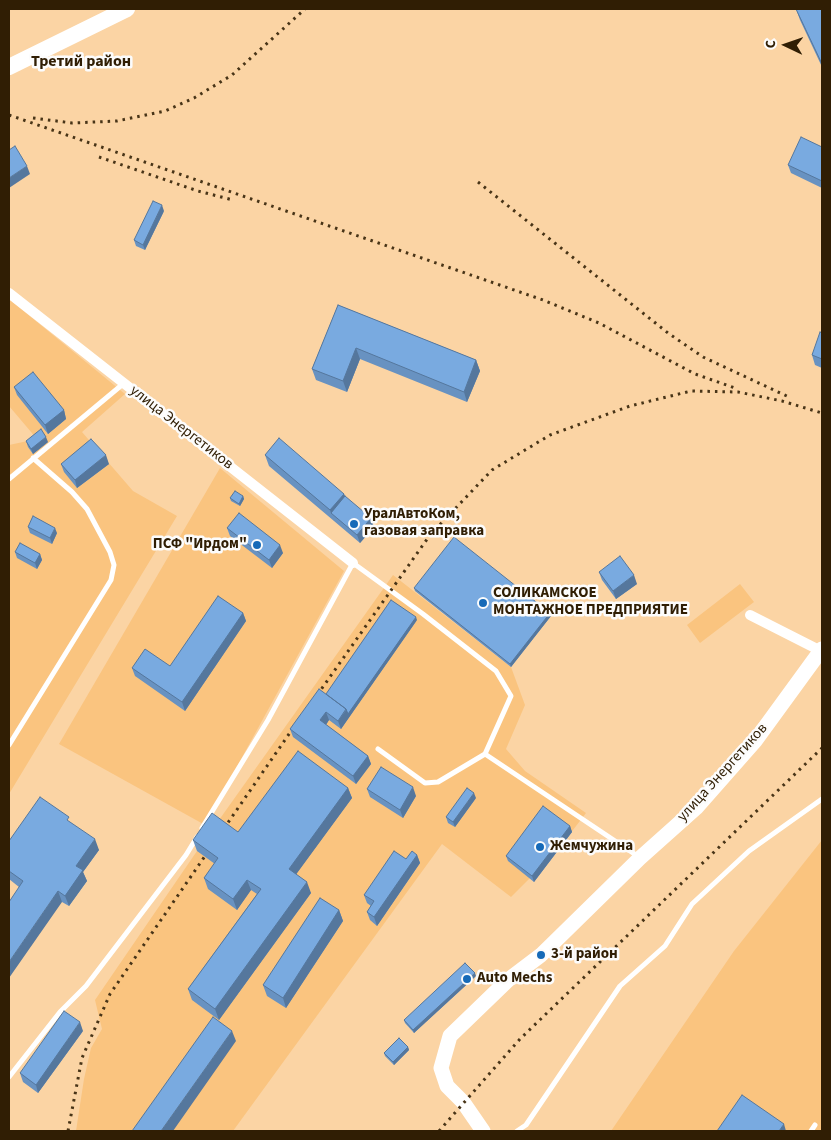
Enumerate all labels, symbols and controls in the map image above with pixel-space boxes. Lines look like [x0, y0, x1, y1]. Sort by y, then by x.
north arrow [761, 20, 811, 70]
text: С [761, 40, 781, 49]
district label: Третий район [31, 52, 131, 72]
street label: улица Энергетиков [126, 382, 236, 474]
place label: УралАвтоКом, газовая заправка [364, 506, 484, 541]
marker: УралАвтоКом, газовая заправка [348, 518, 360, 530]
place label: ПСФ "Ирдом" [153, 536, 247, 554]
marker: ПСФ "Ирдом" [251, 539, 263, 551]
place label: СОЛИКАМСКОЕ МОНТАЖНОЕ ПРЕДПРИЯТИЕ [493, 585, 688, 620]
marker: СОЛИКАМСКОЕ МОНТАЖНОЕ ПРЕДПРИЯТИЕ [477, 597, 489, 609]
street label: улица Энергетиков [674, 720, 772, 826]
place label: Жемчужина [550, 838, 633, 856]
marker: Жемчужина [534, 841, 546, 853]
place label: 3-й район [551, 946, 618, 964]
marker: 3-й район [535, 949, 547, 961]
place label: Auto Mechs [477, 970, 552, 988]
marker: Auto Mechs [461, 973, 473, 985]

